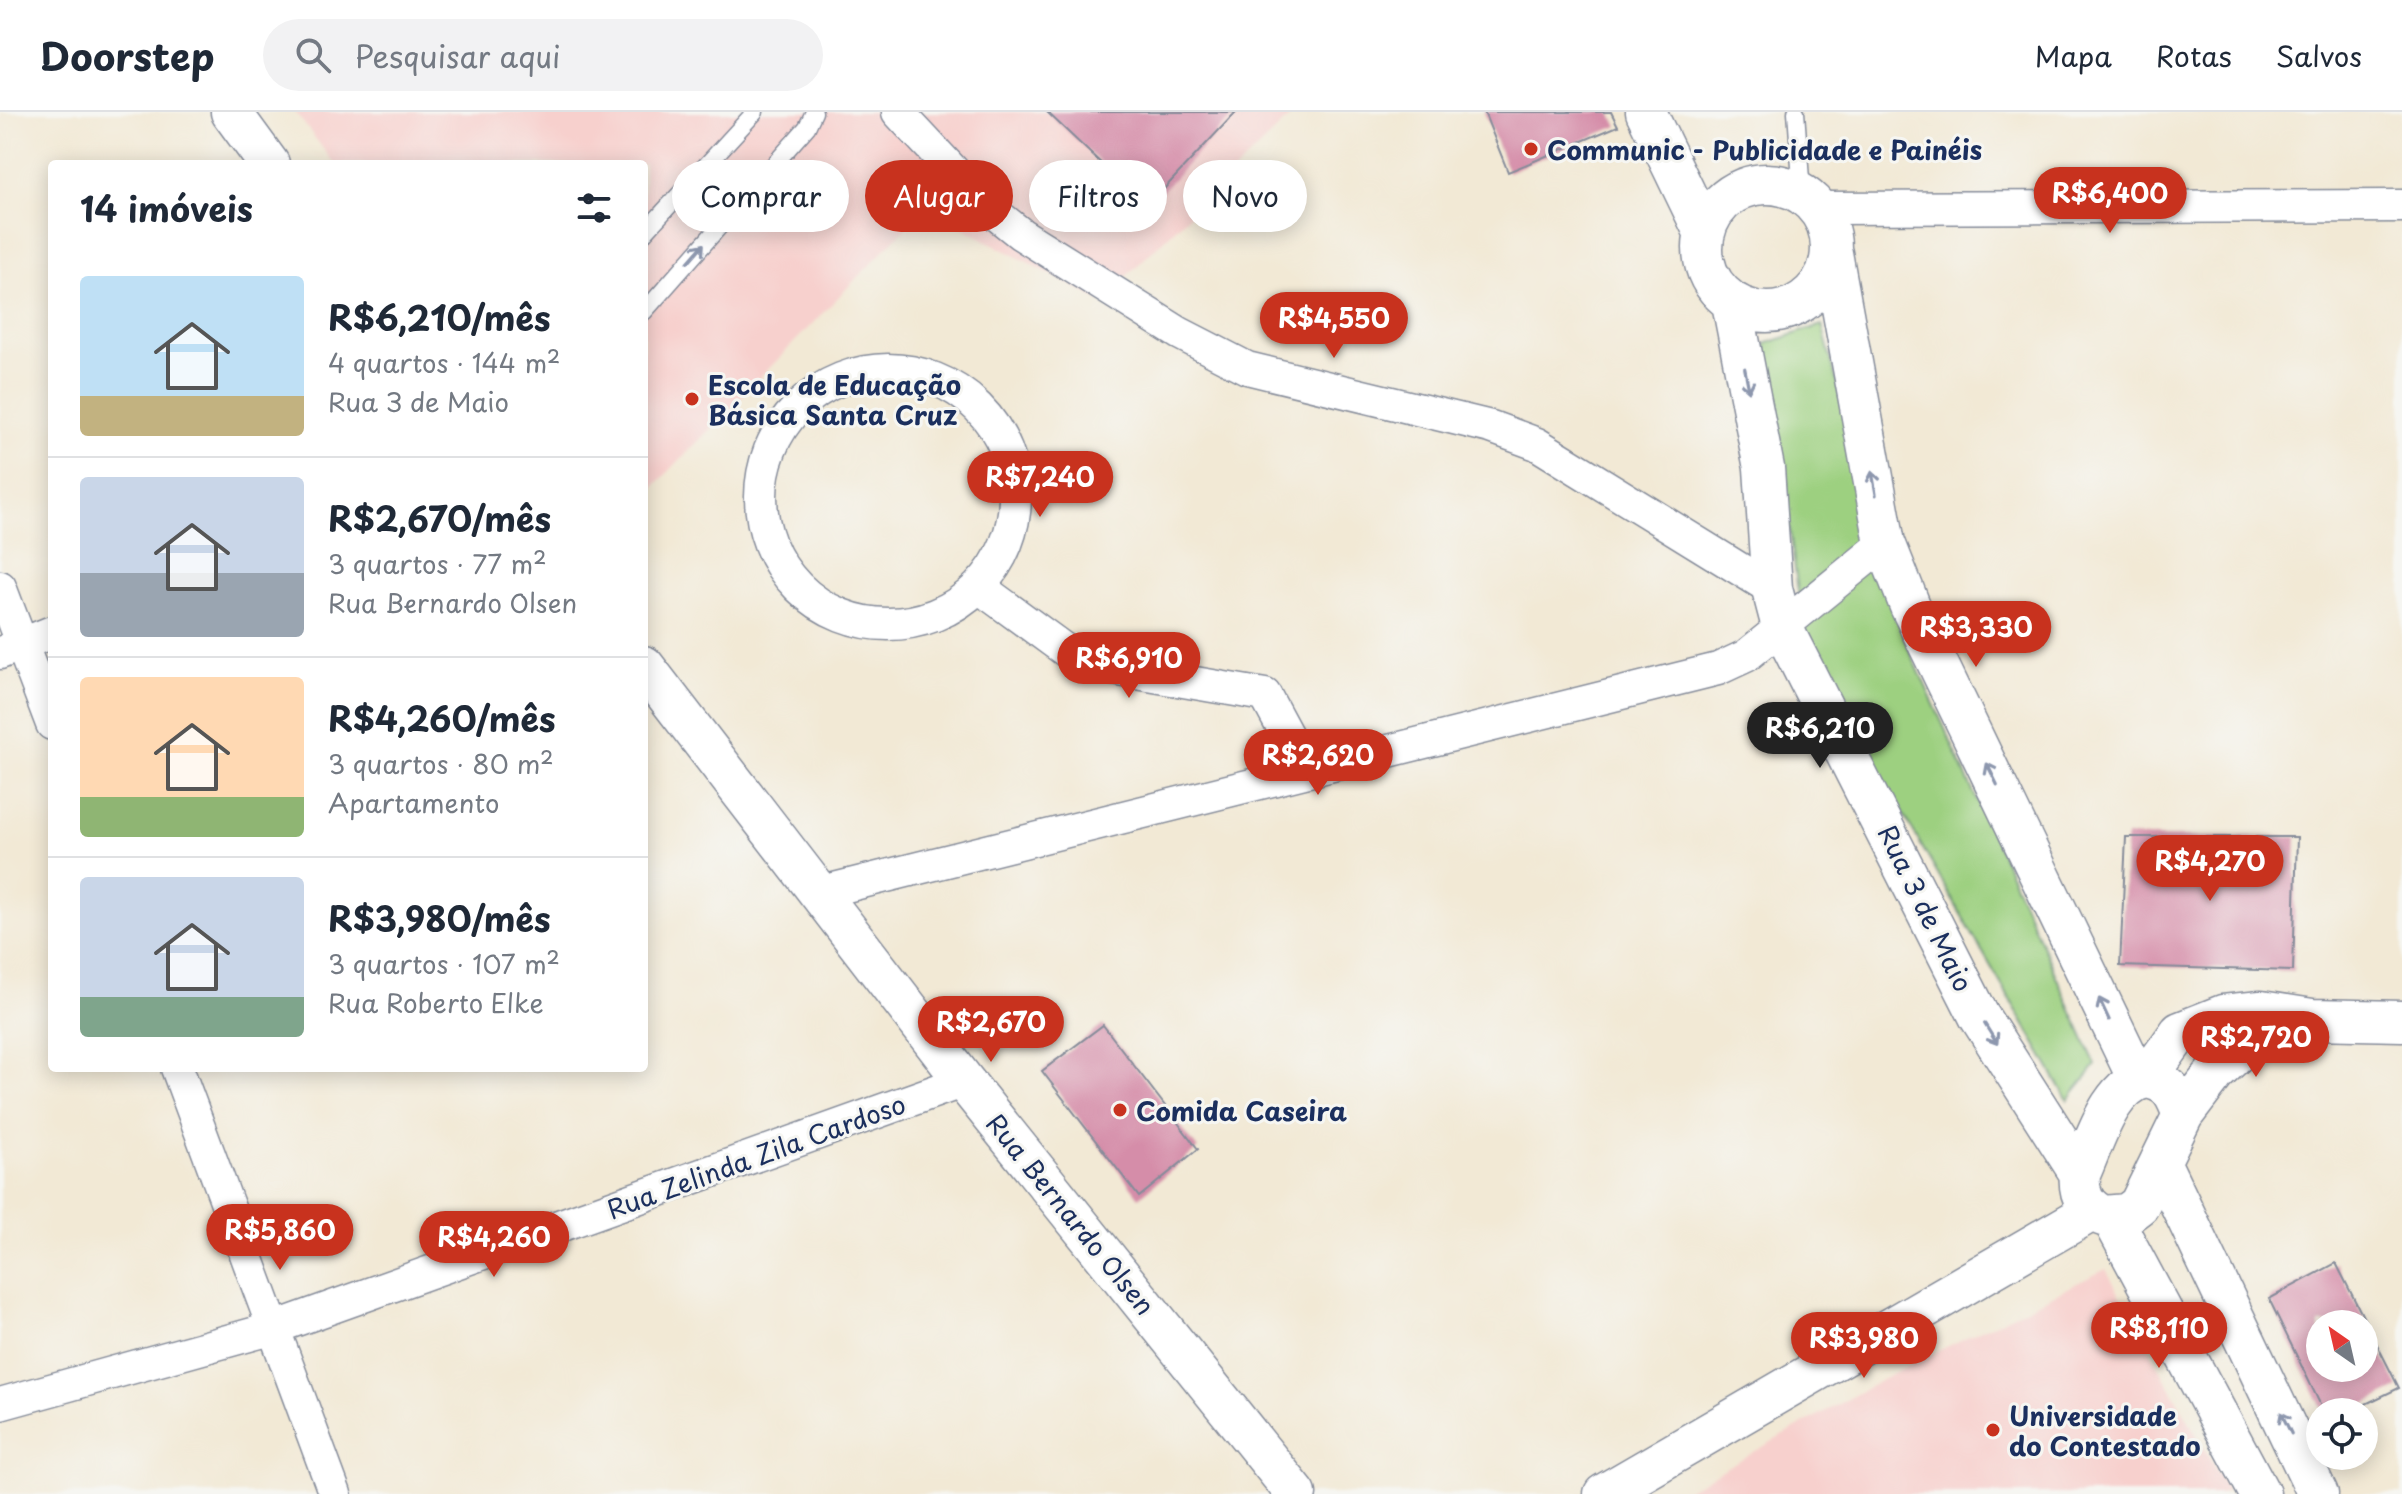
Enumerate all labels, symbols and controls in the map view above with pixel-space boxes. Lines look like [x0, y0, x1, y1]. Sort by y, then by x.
search box [263, 19, 823, 91]
text: Doorstep [40, 27, 215, 84]
icon: search [291, 33, 335, 77]
text: Pesquisar aqui [355, 33, 560, 78]
text: Mapa [2035, 34, 2112, 77]
text: Rotas [2156, 34, 2232, 77]
text: Salvos [2276, 34, 2362, 77]
place label: Communic - Publicidade e Painéis [1547, 130, 1982, 169]
marker: Communic - Publicidade e Painéis [1522, 140, 1540, 158]
chip: Comprar [672, 160, 849, 232]
chip: Alugar [865, 160, 1013, 232]
chip: Filtros [1029, 160, 1167, 232]
chip: Novo [1183, 160, 1307, 232]
pin: R$6,400 [2036, 167, 2184, 235]
text: R$6,400 [2052, 173, 2168, 212]
text: 14 imóveis [80, 182, 253, 234]
icon: filters [572, 186, 616, 230]
one-way arrow [686, 244, 704, 264]
text: R$6,210/mês [328, 291, 551, 343]
pin: R$4,550 [1260, 292, 1408, 360]
text: R$4,550 [1278, 298, 1390, 337]
icon: home [144, 308, 240, 404]
text: 4 quartos · 144 m² [328, 343, 561, 382]
place label: Escola de Educação Básica Santa Cruz [708, 365, 961, 434]
one-way arrow [1740, 367, 1755, 392]
text: Rua 3 de Maio [328, 382, 509, 421]
marker: Escola de Educação Básica Santa Cruz [683, 390, 701, 408]
pin: R$7,240 [966, 451, 1114, 519]
text: R$7,240 [985, 457, 1095, 496]
one-way arrow [1865, 471, 1880, 496]
text: R$2,670/mês [328, 492, 551, 544]
icon: home [144, 509, 240, 605]
text: 3 quartos · 77 m² [328, 544, 547, 583]
text: Rua Bernardo Olsen [328, 583, 577, 622]
pin: R$3,330 [1902, 601, 2050, 669]
text: R$3,330 [1919, 607, 2033, 646]
pin: R$6,910 [1055, 632, 1203, 700]
text: R$6,910 [1075, 638, 1183, 677]
text: R$4,260/mês [328, 692, 556, 744]
pin: R$6,210 [1746, 702, 1894, 770]
text: R$6,210 [1765, 708, 1875, 747]
icon: home [144, 709, 240, 805]
pin: R$2,620 [1244, 729, 1392, 797]
text: R$2,620 [1262, 735, 1374, 774]
text: 3 quartos · 80 m² [328, 744, 554, 783]
one-way arrow [1984, 763, 1999, 787]
text: Apartamento [328, 783, 499, 822]
street label: Rua 3 de Maio [1869, 818, 1983, 998]
pin: R$4,270 [2136, 835, 2284, 903]
text: R$4,270 [2154, 841, 2266, 880]
text: R$3,980/mês [328, 892, 551, 944]
icon: home [144, 909, 240, 1005]
text: 3 quartos · 107 m² [328, 944, 560, 983]
text: Rua Roberto Elke [328, 983, 544, 1022]
pin: R$2,670 [917, 996, 1065, 1064]
one-way arrow [2096, 997, 2111, 1021]
text: R$2,670 [936, 1002, 1046, 1041]
pin: R$2,720 [2182, 1011, 2330, 1079]
text: R$2,720 [2200, 1017, 2312, 1056]
one-way arrow [1983, 1022, 1999, 1045]
street label: Rua Zelinda Zila Cardoso [601, 1084, 911, 1228]
place label: Comida Caseira [1136, 1091, 1347, 1130]
marker: Comida Caseira [1111, 1101, 1129, 1119]
street label: Rua Bernardo Olsen [977, 1105, 1165, 1323]
pin: R$5,860 [206, 1204, 354, 1272]
text: R$5,860 [224, 1210, 336, 1249]
pin: R$4,260 [420, 1211, 568, 1279]
text: R$4,260 [437, 1217, 551, 1256]
pin: R$8,110 [2085, 1302, 2233, 1370]
text: R$8,110 [2109, 1308, 2209, 1347]
north arrow [2306, 1310, 2378, 1382]
map controls [2306, 1310, 2378, 1470]
pin: R$3,980 [1790, 1312, 1938, 1380]
text: R$3,980 [1809, 1318, 1919, 1357]
place label: Universidade do Contestado [2009, 1396, 2201, 1465]
button: locate [2306, 1398, 2378, 1470]
one-way arrow [2278, 1411, 2294, 1435]
marker: Universidade do Contestado [1984, 1421, 2002, 1439]

